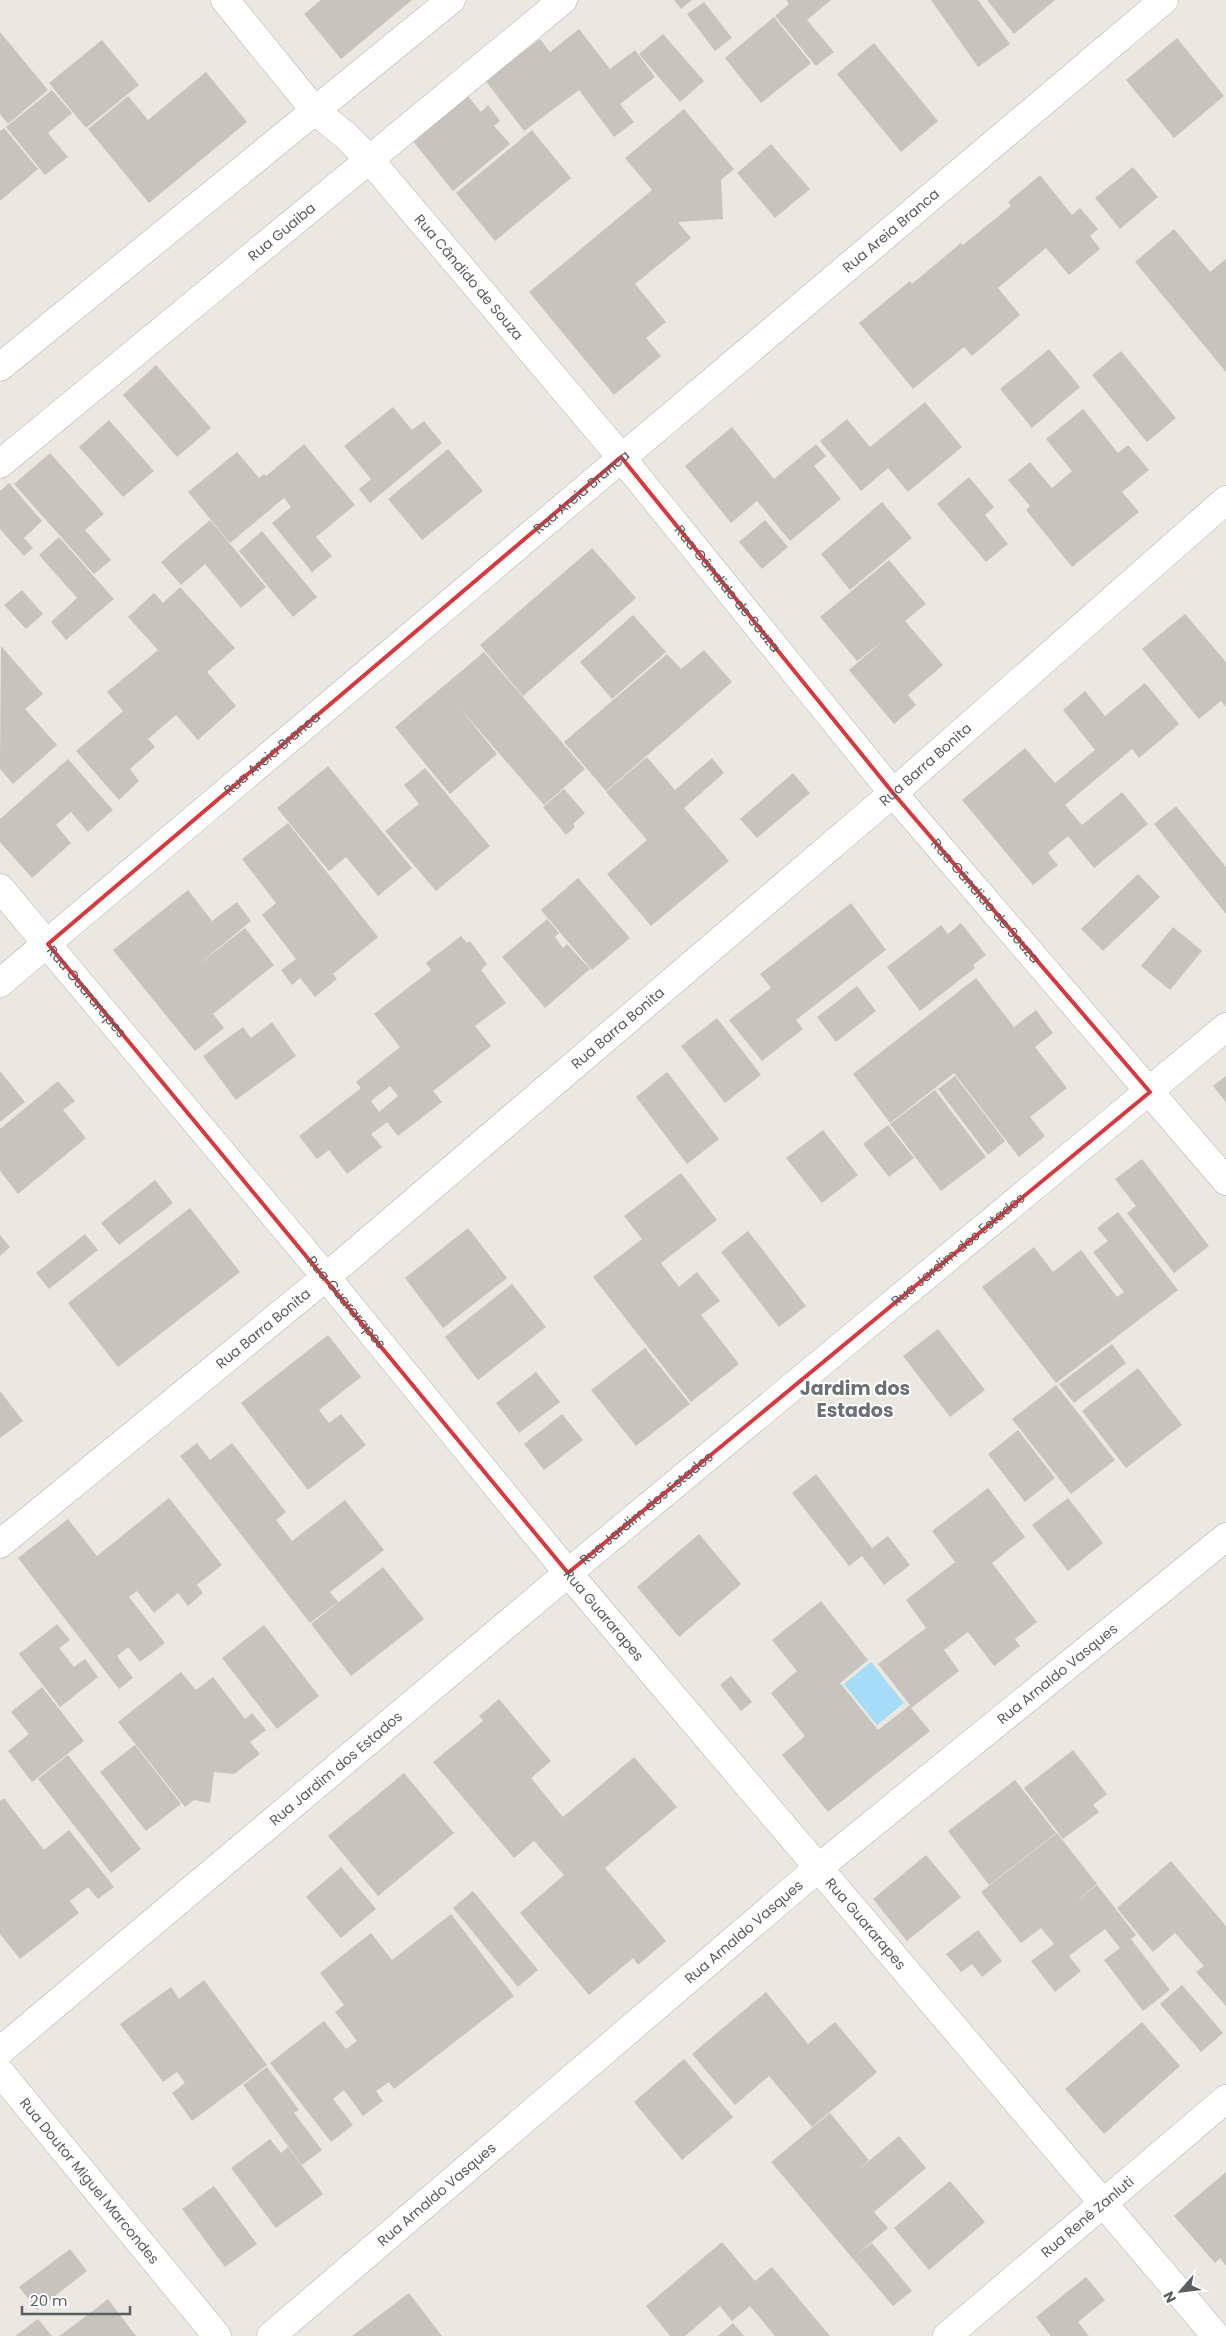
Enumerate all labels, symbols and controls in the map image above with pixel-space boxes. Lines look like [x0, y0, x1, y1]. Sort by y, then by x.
street label: Rua Areia Branca [838, 184, 943, 277]
street label: Rua Guaiba [243, 198, 320, 266]
street label: Rua Cândido de Souza [410, 210, 528, 344]
street label: Rua Areia Branca [529, 445, 634, 539]
street label: Rua Cândido de Souza [670, 521, 785, 657]
street label: Rua Areia Branca [219, 707, 325, 800]
street label: Rua Barra Bonita [875, 718, 976, 811]
street label: Rua Cândido de Souza [926, 834, 1045, 968]
street label: Rua Guararapes [42, 941, 131, 1042]
street label: Rua Barra Bonita [567, 982, 669, 1074]
street label: Rua Jardim dos Estados [887, 1188, 1029, 1311]
street label: Rua Guararapes [302, 1251, 391, 1353]
street label: Rua Barra Bonita [211, 1284, 315, 1373]
district label: Jardim dos Estados [800, 1375, 910, 1424]
street label: Rua Jardim dos Estados [575, 1447, 717, 1570]
street label: Rua Guararapes [559, 1565, 649, 1665]
street label: Rua Arnaldo Vasques [993, 1619, 1122, 1729]
street label: Rua Jardim dos Estados [265, 1707, 407, 1830]
street label: Rua Guararapes [821, 1873, 911, 1974]
street label: Rua Arnaldo Vasques [680, 1875, 807, 1988]
street label: Rua Doutor Miguel Marcondes [15, 2093, 164, 2268]
street label: Rua Arnaldo Vasques [373, 2138, 500, 2251]
street label: Rua Renê Zanluti [1036, 2172, 1138, 2262]
north arrow [1156, 2266, 1206, 2316]
scale bar [22, 2284, 130, 2316]
text: N [1158, 2288, 1181, 2306]
text: 20 m [30, 2290, 68, 2311]

